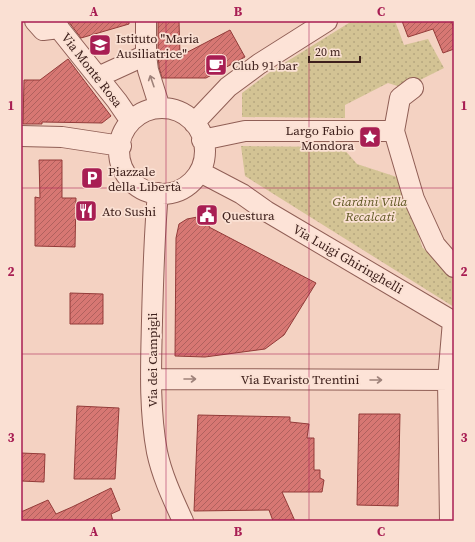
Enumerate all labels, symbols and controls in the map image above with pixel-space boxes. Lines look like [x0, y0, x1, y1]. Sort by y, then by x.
text: A [90, 3, 99, 20]
text: B [234, 3, 243, 20]
text: C [377, 3, 385, 20]
street label: Via Monte Rosa [58, 29, 127, 111]
place label: Istituto "Maria Ausiliatrice" [116, 30, 200, 62]
school or university icon: Istituto "Maria Ausiliatrice" [87, 32, 113, 58]
scale bar [309, 38, 360, 64]
text: 20 m [315, 44, 341, 60]
cafe icon: Club 91 bar [203, 52, 229, 78]
place label: Club 91 bar [232, 57, 298, 74]
one-way arrow [148, 75, 155, 88]
text: 1 [7, 97, 15, 114]
text: 1 [460, 97, 468, 114]
place label: Largo Fabio Mondora [285, 122, 354, 154]
place icon: Largo Fabio Mondora [357, 124, 383, 150]
place label: Piazzale della Libertà [108, 163, 182, 195]
parking icon: Piazzale della Libertà [79, 165, 105, 191]
park label: Giardini Villa Recalcati [333, 193, 408, 225]
restaurant icon: Ato Sushi [73, 198, 99, 224]
public building icon: Questura [194, 202, 220, 228]
place label: Ato Sushi [102, 203, 156, 220]
place label: Questura [222, 207, 275, 224]
street label: Via Luigi Ghiringhelli [290, 220, 406, 298]
text: 2 [7, 263, 15, 280]
text: 2 [460, 263, 468, 280]
street label: Via dei Campigli [144, 312, 161, 407]
street label: Via Evaristo Trentini [241, 371, 359, 388]
one-way arrow [183, 375, 196, 383]
one-way arrow [369, 376, 382, 384]
text: 3 [7, 429, 15, 446]
text: 3 [460, 429, 468, 446]
text: A [90, 523, 99, 540]
text: B [234, 523, 243, 540]
text: C [377, 523, 385, 540]

